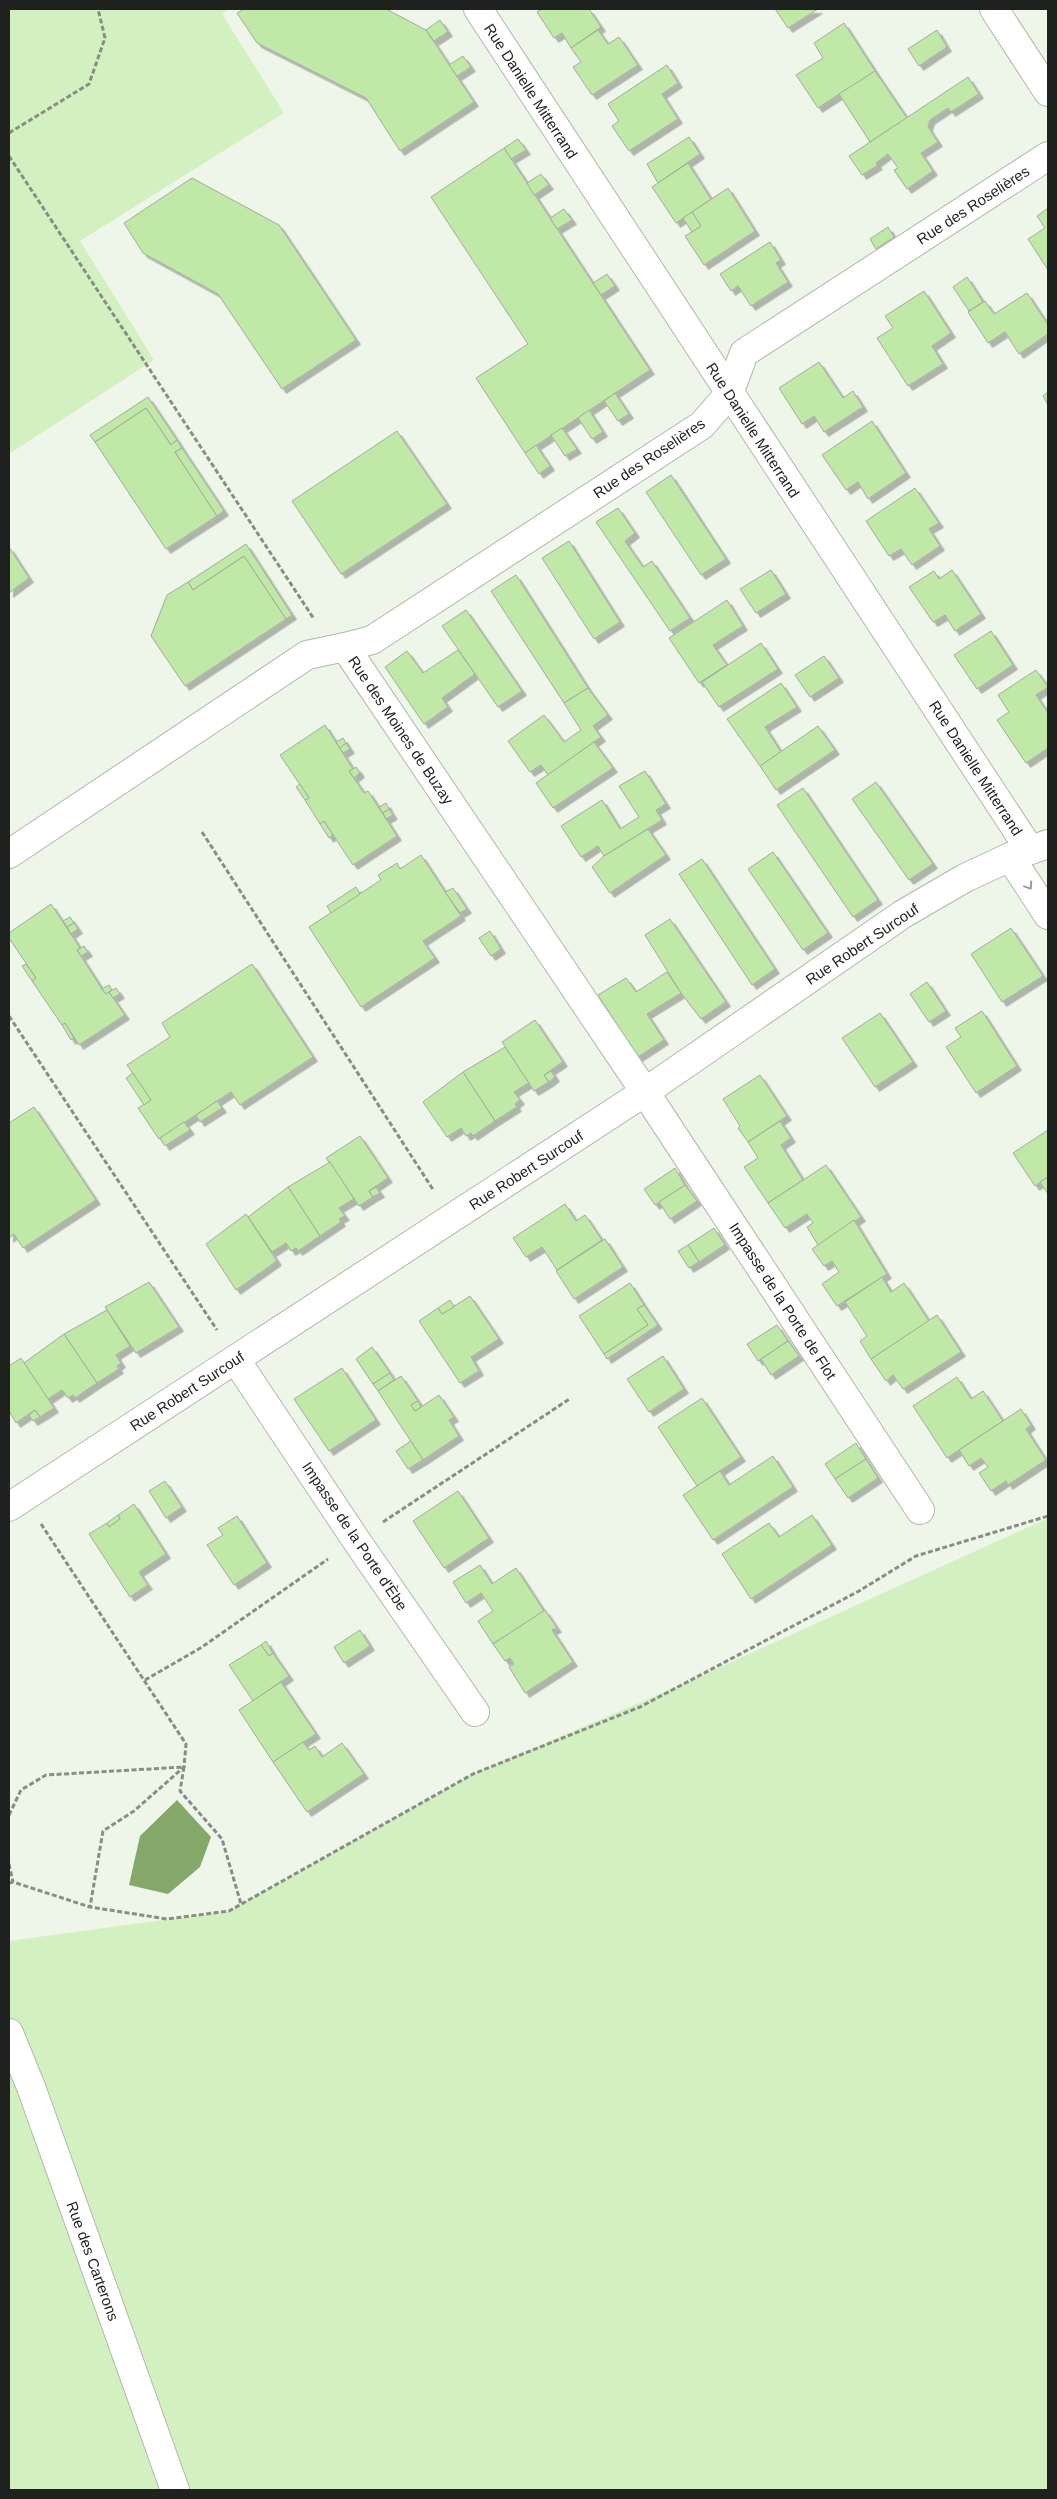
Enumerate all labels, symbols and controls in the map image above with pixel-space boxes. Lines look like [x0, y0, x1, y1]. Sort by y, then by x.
street label: Rue Danielle Mitterrand [481, 20, 581, 162]
street label: Rue des Roselières [913, 162, 1033, 248]
street label: Rue Danielle Mitterrand [703, 359, 803, 501]
street label: Rue des Roselières [590, 414, 708, 502]
street label: Rue des Moines de Buzay [345, 653, 457, 808]
street label: Rue Danielle Mitterrand [926, 697, 1026, 839]
one-way arrow [1023, 880, 1032, 889]
street label: Rue Robert Surcouf [802, 899, 922, 988]
street label: Rue Robert Surcouf [466, 1126, 587, 1213]
street label: Impasse de la Porte de Flot [726, 1219, 841, 1383]
street label: Rue Robert Surcouf [127, 1347, 248, 1434]
street label: Impasse de la Porte d'Èbe [299, 1459, 411, 1613]
street label: Rue des Carterons [63, 2199, 123, 2323]

